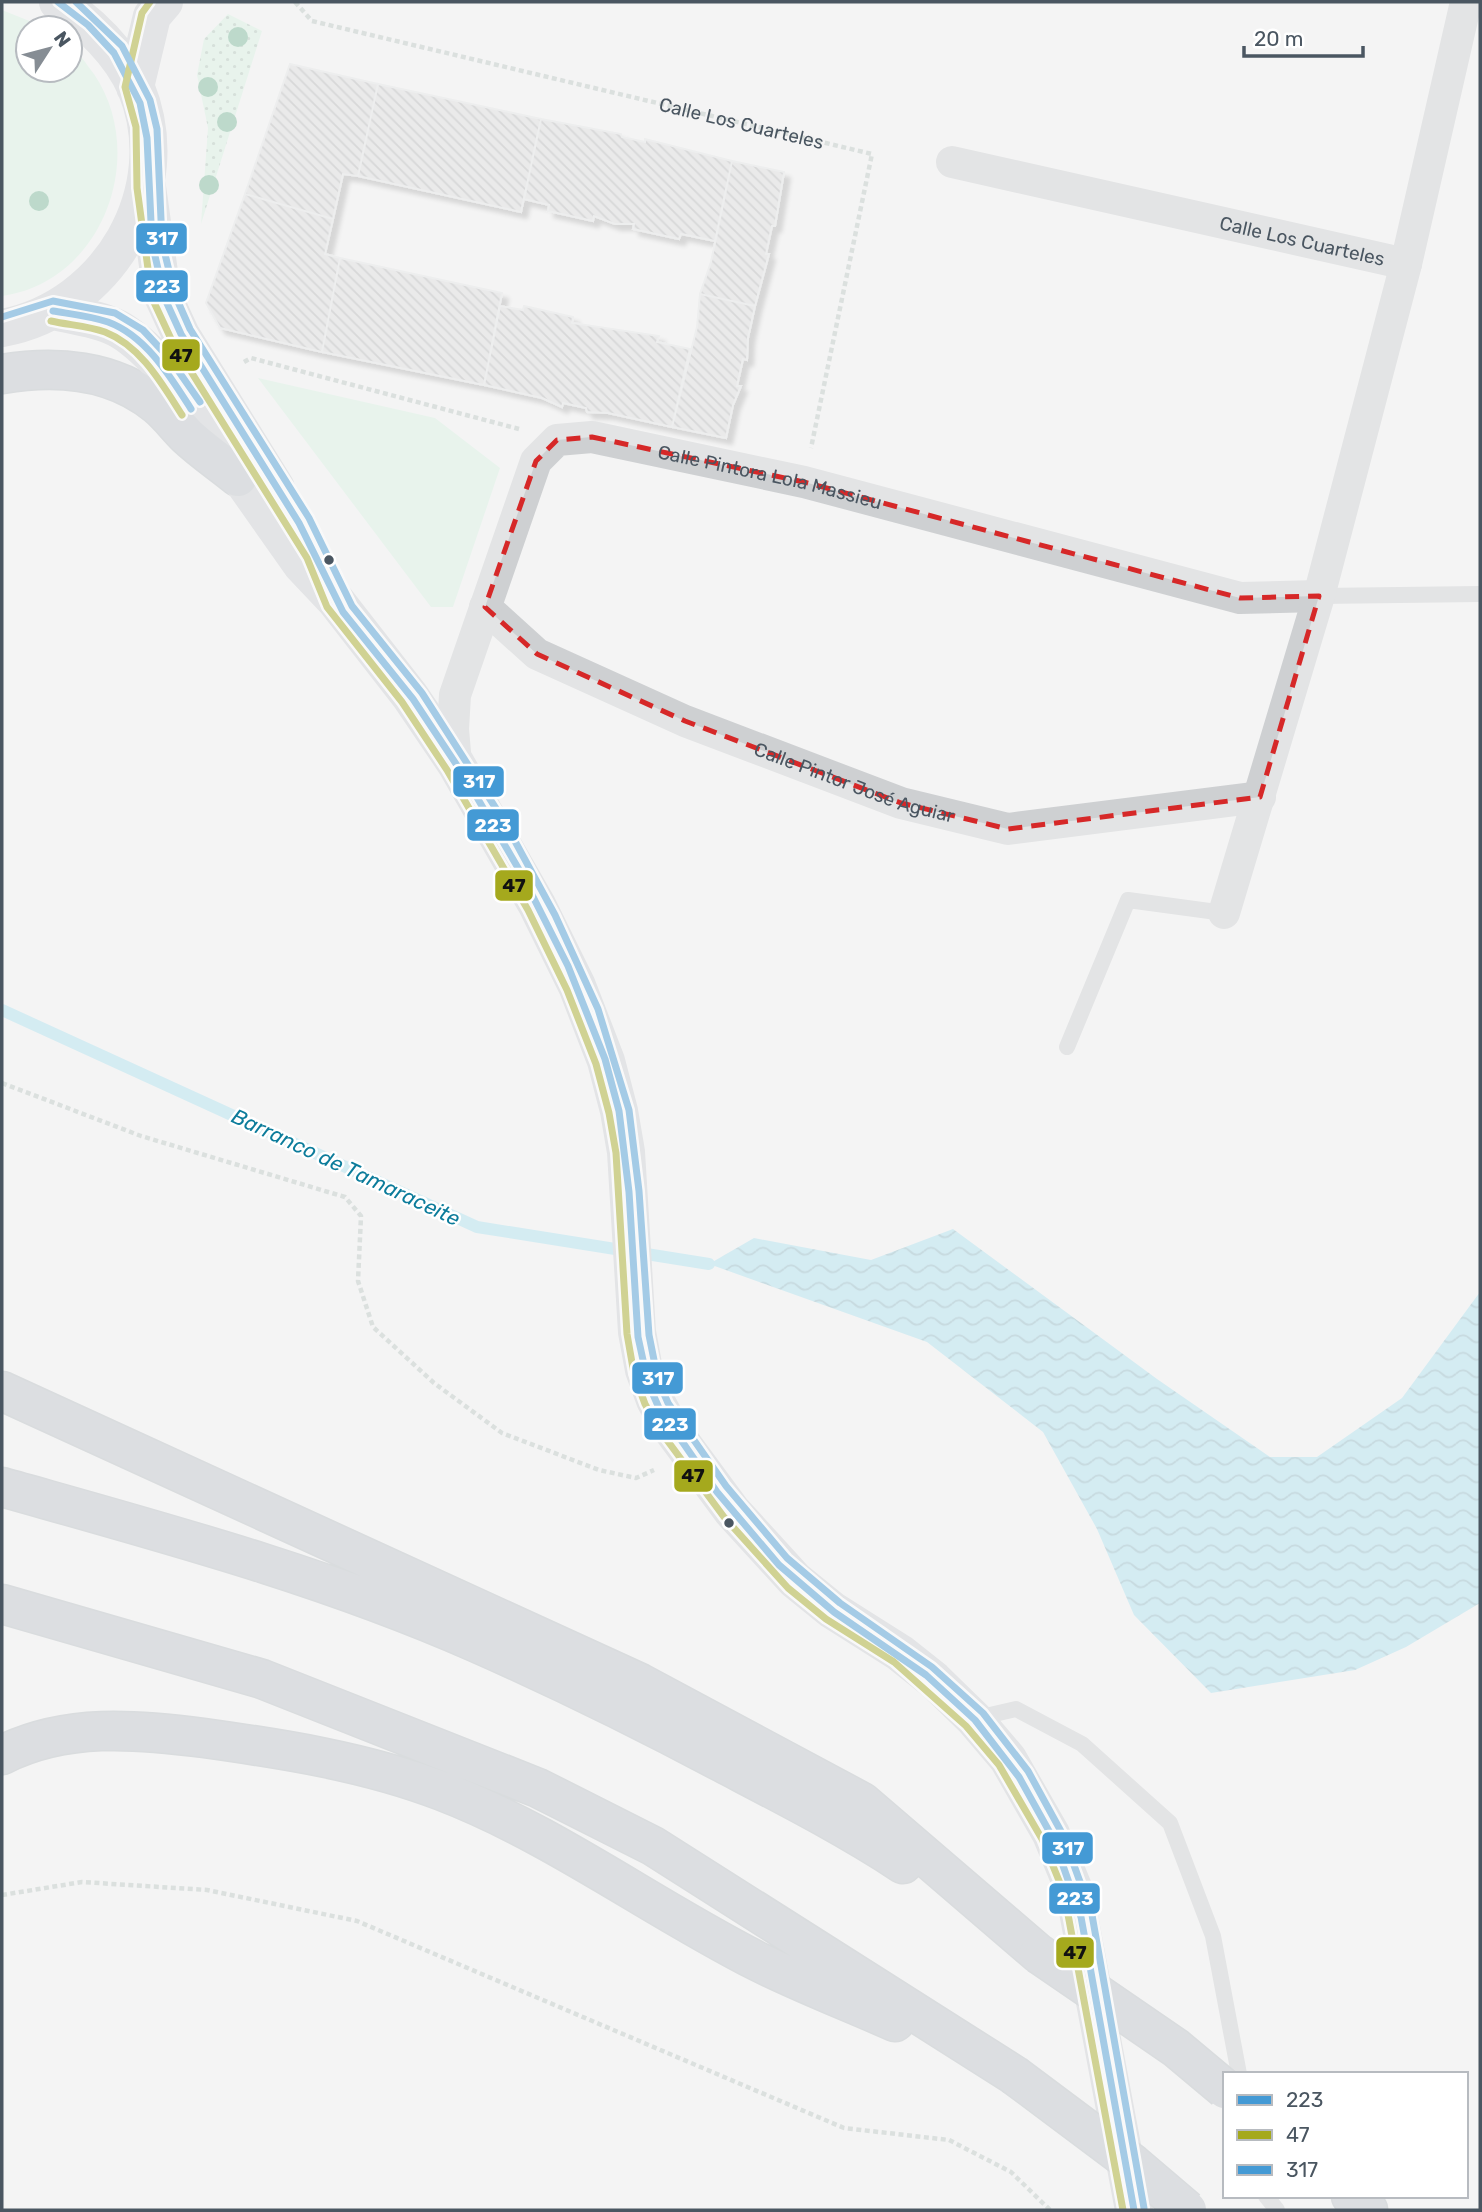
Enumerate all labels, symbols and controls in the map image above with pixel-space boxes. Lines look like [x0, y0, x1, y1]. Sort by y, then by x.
north arrow [14, 14, 84, 84]
scale bar [1244, 14, 1363, 58]
text: 20 m [1254, 26, 1303, 51]
text: N [49, 27, 76, 52]
street label: Calle Los Cuarteles [657, 92, 826, 154]
street label: Calle Los Cuarteles [1218, 211, 1387, 270]
line badge: 317 [135, 222, 188, 255]
text: 317 [146, 227, 178, 250]
line badge: 223 [135, 269, 189, 303]
text: 223 [143, 275, 181, 298]
line badge: 47 [161, 338, 201, 372]
text: 47 [169, 344, 193, 367]
street label: Calle Pintora Lola Massieu [656, 440, 885, 514]
unlabelled marker [322, 553, 336, 567]
street label: Calle Pintor José Aguiar [751, 737, 958, 827]
line badge: 317 [452, 765, 505, 798]
text: 317 [463, 770, 495, 793]
line badge: 223 [466, 808, 520, 842]
text: 223 [474, 814, 512, 837]
line badge: 47 [494, 869, 534, 902]
text: 47 [502, 874, 526, 897]
water label: Barranco de Tamaraceite [228, 1103, 464, 1231]
line badge: 317 [631, 1361, 684, 1395]
text: 317 [642, 1367, 674, 1390]
line badge: 223 [643, 1407, 697, 1441]
text: 223 [651, 1413, 689, 1436]
line badge: 47 [673, 1459, 714, 1493]
text: 47 [681, 1464, 705, 1487]
unlabelled marker [722, 1516, 736, 1530]
line badge: 317 [1041, 1831, 1094, 1865]
text: 317 [1052, 1837, 1084, 1860]
line badge: 223 [1048, 1882, 1101, 1915]
text: 223 [1056, 1887, 1094, 1910]
line badge: 47 [1055, 1936, 1095, 1969]
text: 47 [1063, 1941, 1087, 1964]
legend [1223, 2072, 1468, 2198]
text: 223 [1286, 2087, 1323, 2112]
text: 47 [1286, 2122, 1310, 2147]
text: 317 [1286, 2157, 1318, 2182]

